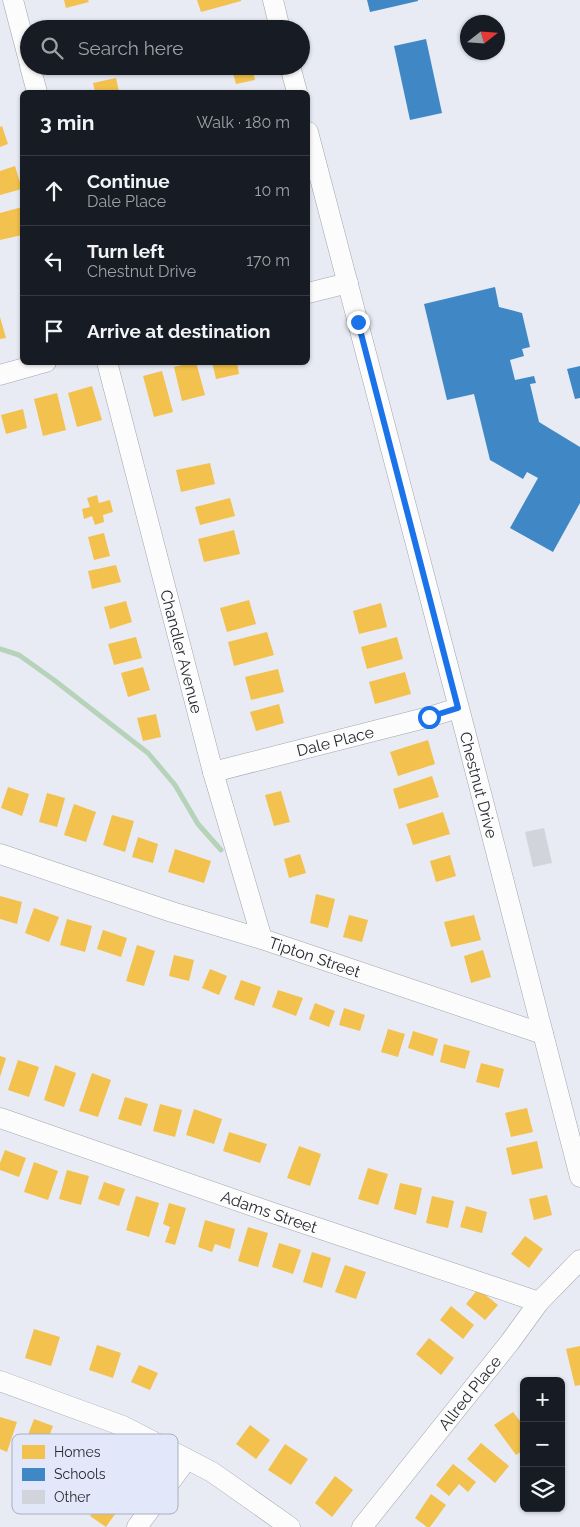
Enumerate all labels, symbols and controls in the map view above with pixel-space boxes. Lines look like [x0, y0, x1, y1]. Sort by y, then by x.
north arrow [460, 15, 505, 60]
search box [20, 20, 310, 75]
icon: search [38, 34, 66, 62]
text: Search here [78, 37, 184, 59]
text: 3 min [40, 110, 94, 135]
text: Walk · 180 m [196, 113, 290, 132]
text: Continue [87, 170, 170, 192]
icon: ahead [40, 177, 68, 205]
text: 10 m [255, 181, 290, 200]
text: Dale Place [87, 192, 166, 211]
text: Turn left [87, 240, 164, 262]
icon: left [40, 247, 68, 275]
text: 170 m [246, 251, 290, 270]
text: Chestnut Drive [87, 262, 196, 281]
route end [347, 311, 370, 334]
icon: arrive [40, 317, 68, 345]
text: Arrive at destination [87, 320, 271, 342]
street label: Chandler Avenue [157, 588, 207, 715]
route start [418, 706, 441, 729]
street label: Dale Place [294, 722, 376, 760]
street label: Chestnut Drive [456, 730, 502, 840]
street label: Tipton Street [266, 932, 364, 981]
street label: Adams Street [219, 1186, 320, 1237]
street label: Allred Place [434, 1352, 505, 1434]
map controls [520, 1377, 565, 1512]
button: + [520, 1377, 565, 1422]
button: − [520, 1422, 565, 1467]
legend [12, 1434, 178, 1514]
text: Homes [54, 1444, 101, 1460]
text: Schools [54, 1466, 106, 1482]
button: layers [520, 1467, 565, 1512]
text: Other [54, 1489, 91, 1505]

